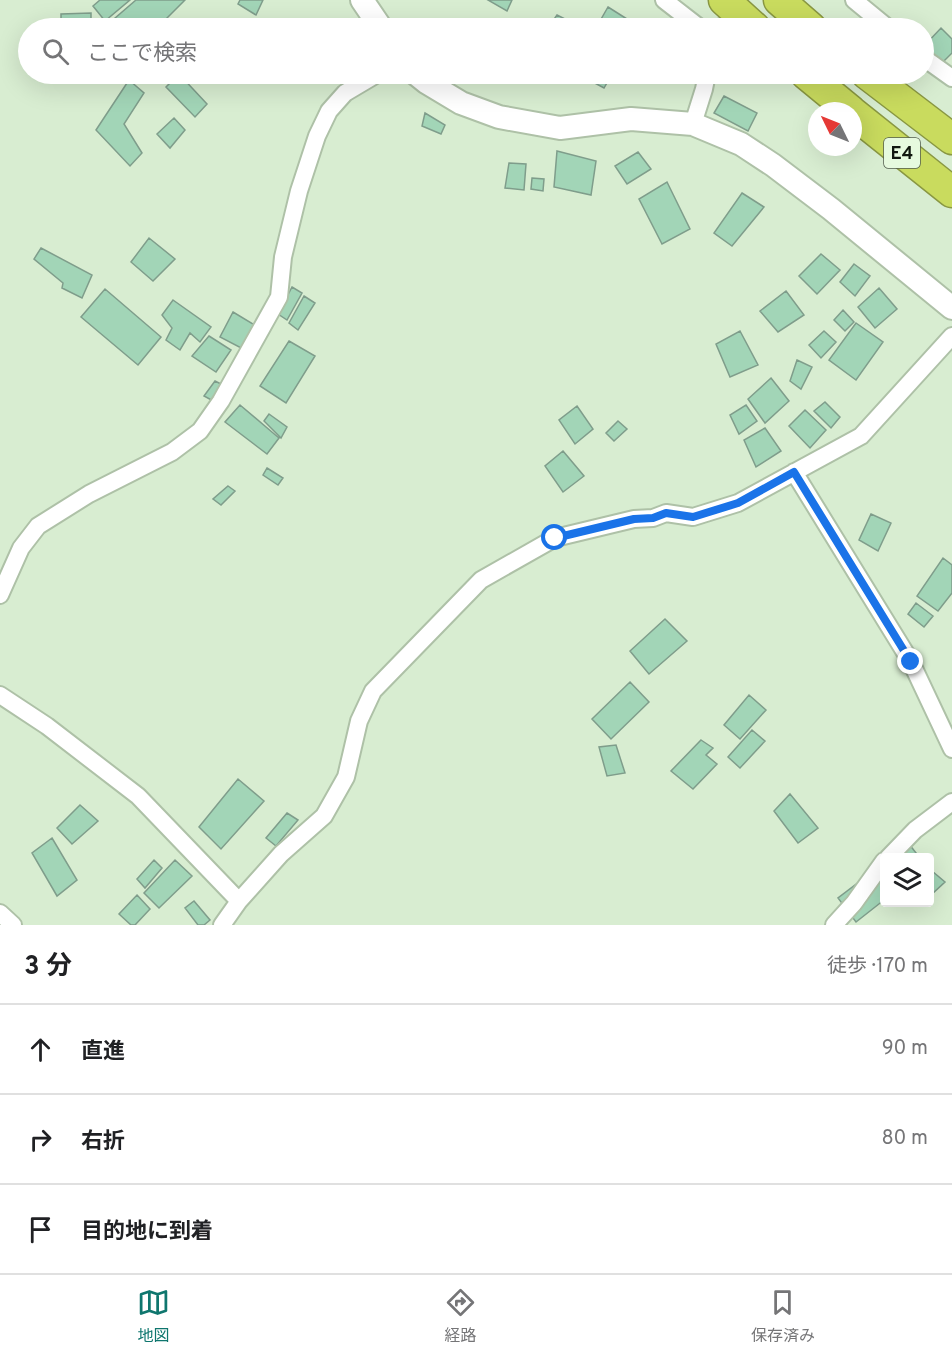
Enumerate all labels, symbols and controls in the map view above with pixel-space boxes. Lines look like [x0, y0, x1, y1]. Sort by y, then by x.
search box [18, 18, 934, 84]
icon: search [39, 35, 72, 68]
text: ここで検索 [87, 41, 197, 68]
north arrow [808, 102, 862, 156]
road number: E4 [884, 138, 920, 168]
route start [541, 524, 567, 550]
route end [897, 648, 923, 674]
map controls [880, 853, 934, 907]
button: layers [880, 853, 934, 907]
text: 3 分 [24, 951, 72, 984]
text: 徒歩 · 170 m [827, 954, 928, 980]
icon: ahead [24, 1033, 57, 1066]
text: 90 m [882, 1036, 928, 1062]
text: 直進 [81, 1039, 125, 1066]
icon: right [24, 1123, 57, 1156]
text: 80 m [882, 1126, 928, 1152]
text: 右折 [81, 1129, 125, 1156]
icon: arrive [24, 1213, 57, 1246]
text: 目的地に到着 [81, 1219, 213, 1246]
tab: 地図 [137, 1286, 170, 1347]
tab: 経路 [444, 1286, 477, 1347]
tab: 保存済み [751, 1286, 815, 1347]

